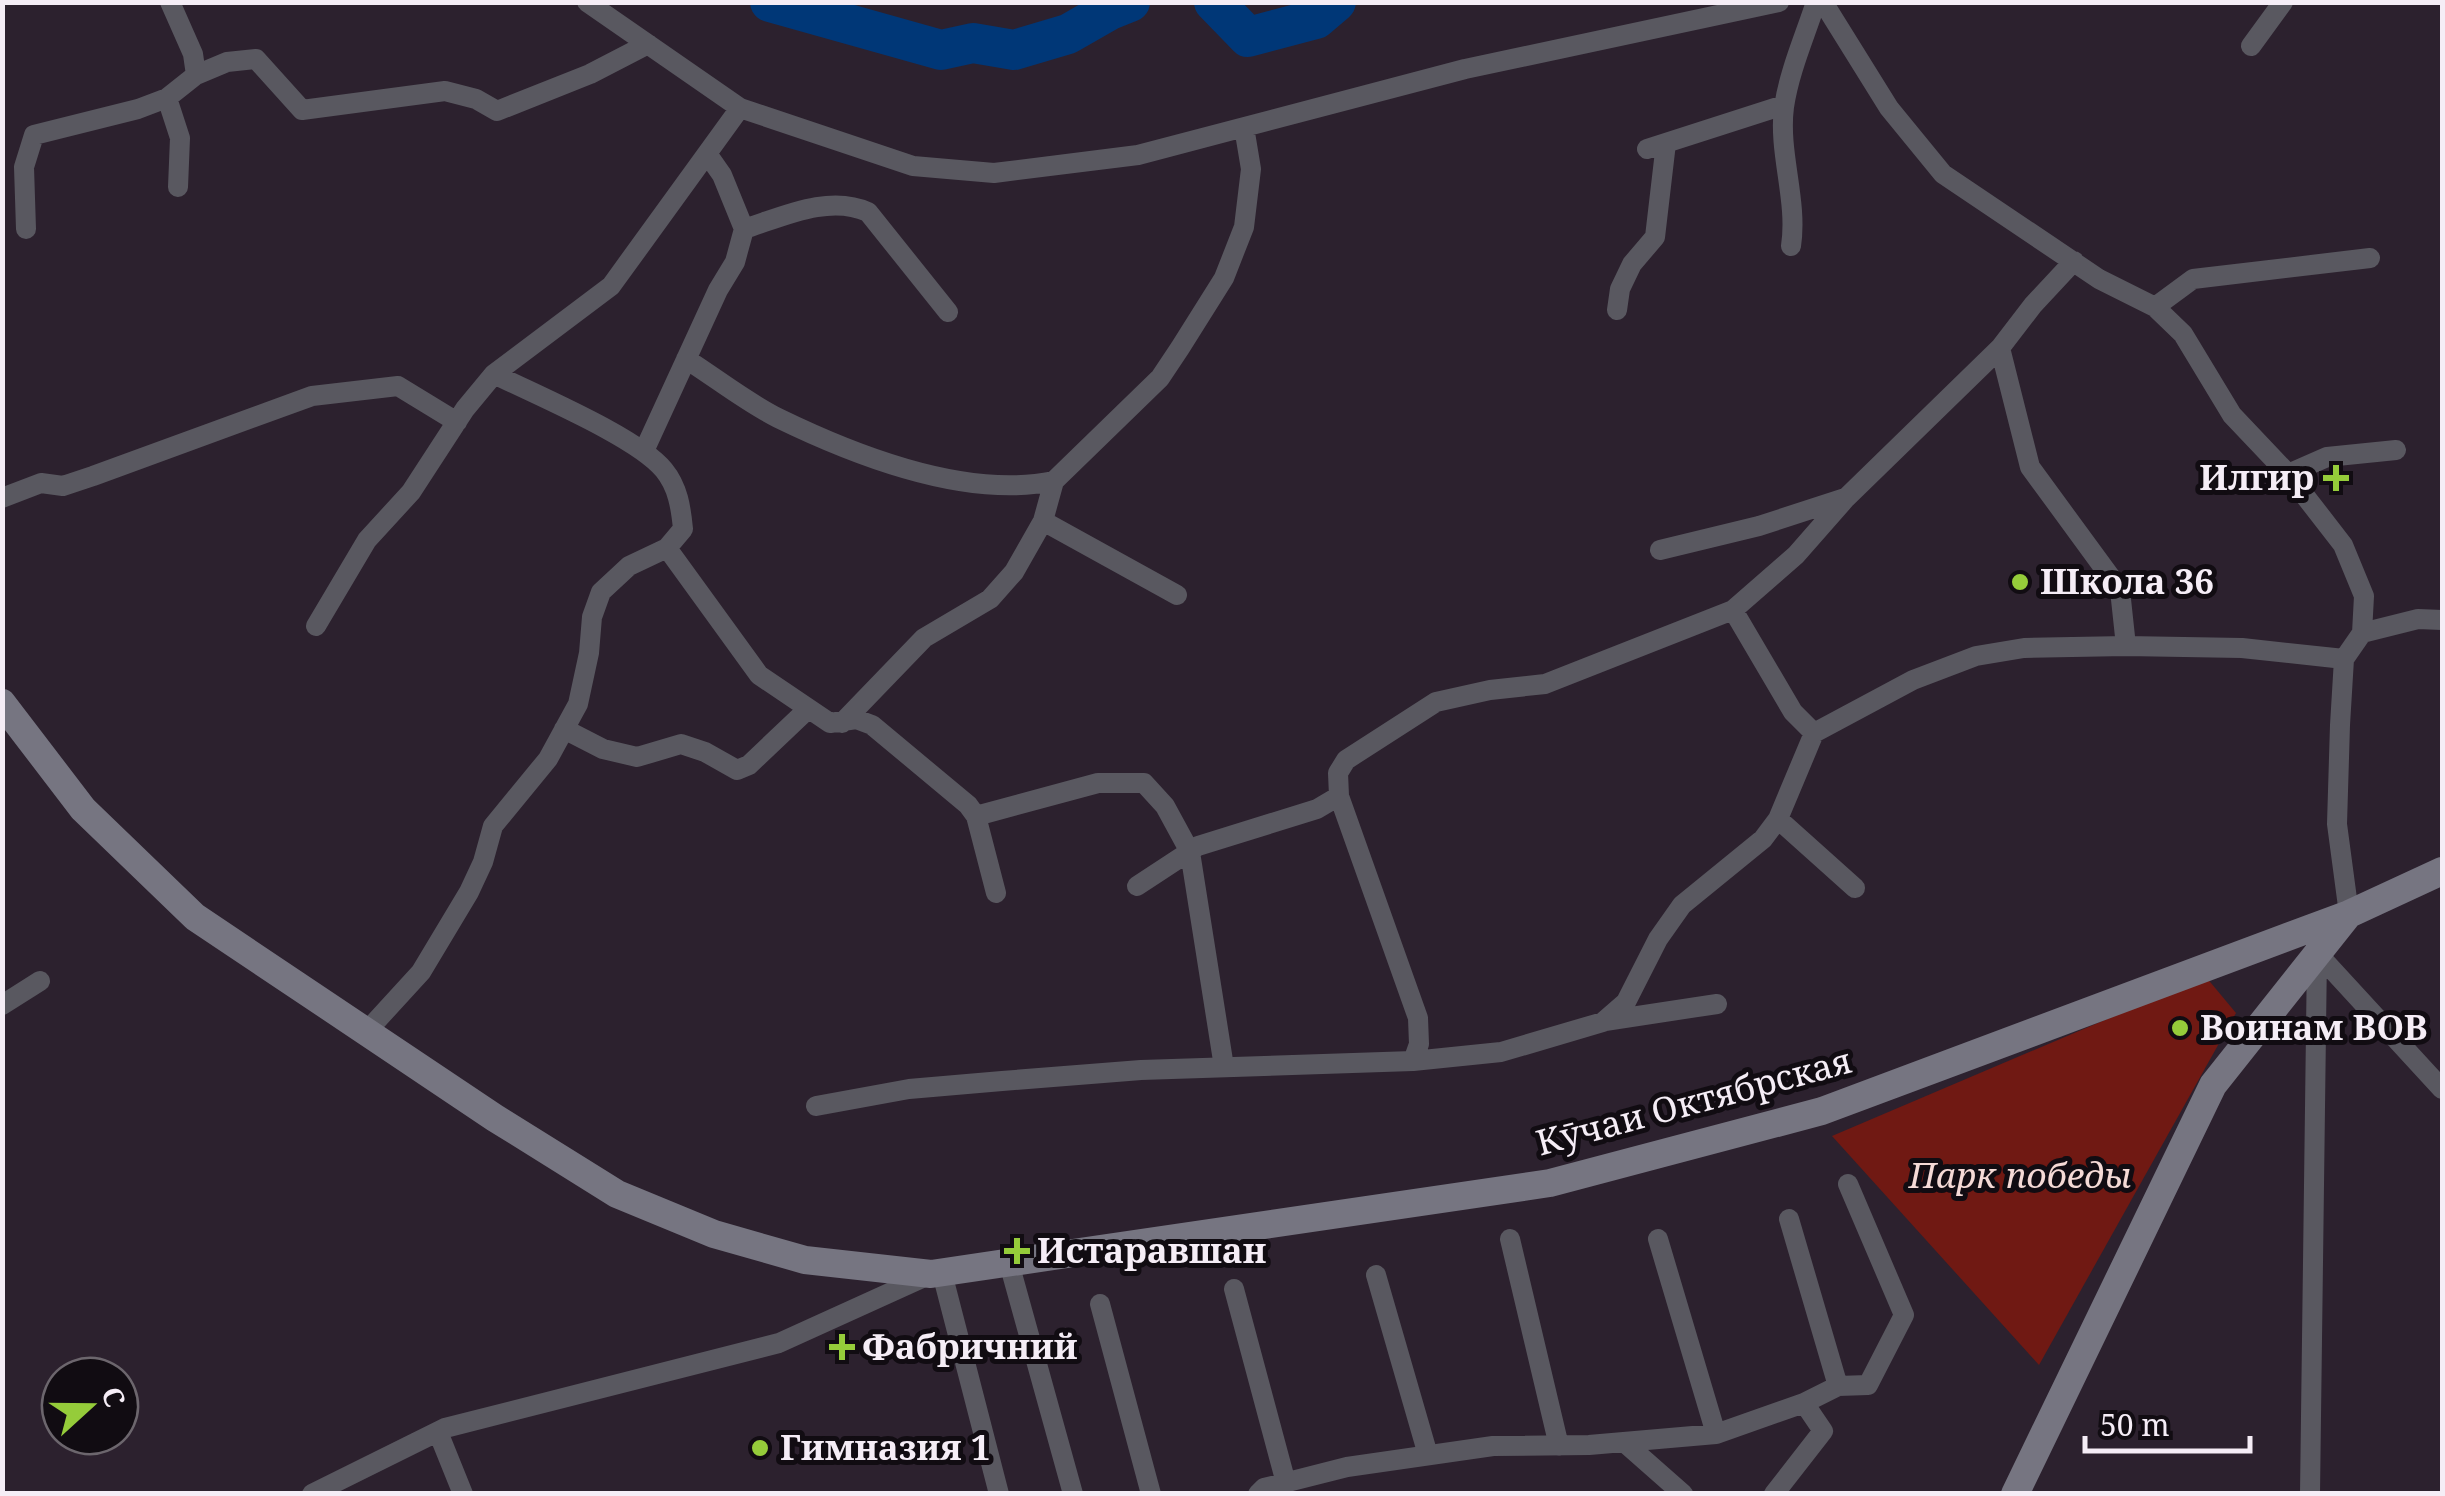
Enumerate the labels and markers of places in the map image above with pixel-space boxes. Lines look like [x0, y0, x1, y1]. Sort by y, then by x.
place label: Илгир [2199, 453, 2314, 500]
marker: Илгир [2323, 465, 2349, 491]
place label: Школа 36 [2040, 557, 2214, 604]
marker: Школа 36 [2009, 571, 2031, 593]
place label: Воинам ВОВ [2200, 1003, 2428, 1050]
marker: Воинам ВОВ [2169, 1017, 2191, 1039]
place label: Истаравшан [1037, 1226, 1266, 1273]
marker: Истаравшан [1006, 1240, 1028, 1262]
place label: Фабричний [862, 1322, 1078, 1369]
marker: Фабричний [831, 1336, 853, 1358]
place label: Гимназия 1 [780, 1423, 991, 1470]
marker: Гимназия 1 [749, 1437, 771, 1459]

